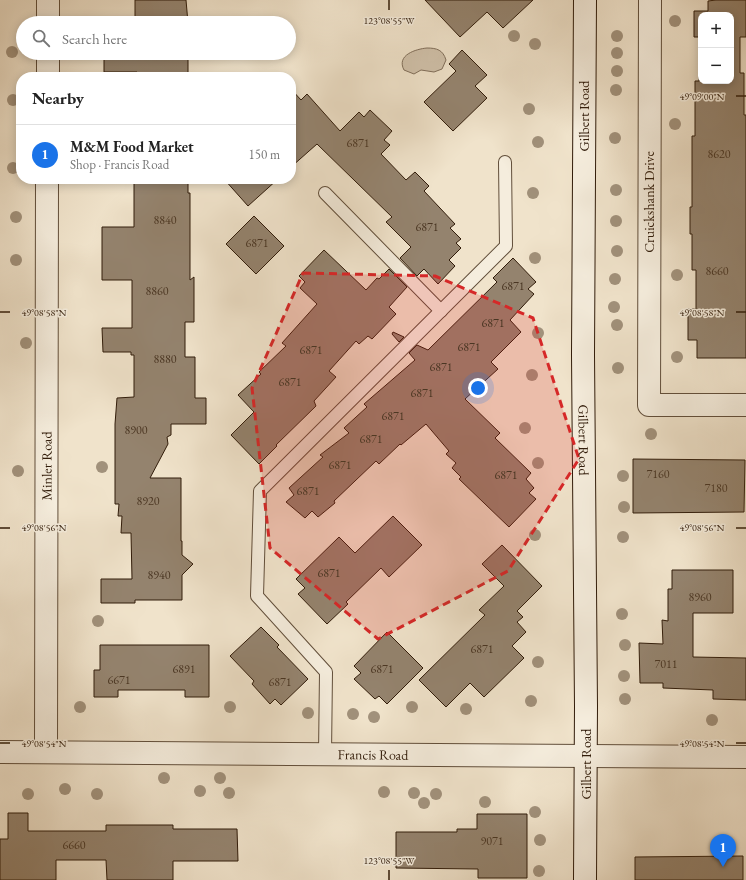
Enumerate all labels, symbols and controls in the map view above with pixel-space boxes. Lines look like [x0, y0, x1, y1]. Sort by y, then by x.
map controls [698, 12, 734, 84]
button: + [698, 12, 734, 48]
text: 123°08'55"W [364, 14, 415, 27]
search box [16, 16, 296, 60]
icon: search [30, 27, 52, 49]
text: Search here [62, 29, 127, 48]
button: − [698, 48, 734, 84]
street label: Gilbert Road [575, 80, 593, 151]
text: Nearby [32, 87, 84, 109]
text: 49°09'00"N [680, 90, 725, 103]
house number: 6871 [346, 135, 370, 151]
text: M&M Food Market [70, 137, 194, 156]
text: 1 [42, 146, 48, 163]
text: 150 m [249, 146, 280, 163]
house number: 8620 [707, 146, 731, 162]
street label: Cruickshank Drive [640, 151, 658, 253]
text: Shop · Francis Road [70, 156, 169, 173]
house number: 8840 [153, 212, 177, 228]
house number: 6871 [415, 219, 439, 235]
house number: 6871 [245, 235, 269, 251]
house number: 8660 [705, 263, 729, 279]
house number: 6871 [501, 278, 525, 294]
house number: 8860 [145, 283, 169, 299]
text: 49°08'58"N [22, 306, 67, 319]
text: 49°08'58"N [680, 306, 725, 319]
house number: 6871 [481, 315, 505, 331]
house number: 6871 [457, 339, 481, 355]
house number: 6871 [299, 342, 323, 358]
house number: 8880 [153, 351, 177, 367]
house number: 6871 [429, 359, 453, 375]
house number: 6871 [278, 374, 302, 390]
your location [468, 378, 488, 398]
house number: 6871 [410, 385, 434, 401]
street label: Gilbert Road [574, 404, 593, 476]
house number: 6871 [381, 408, 405, 424]
house number: 8900 [124, 422, 148, 438]
street label: Minler Road [37, 431, 56, 501]
house number: 6871 [359, 431, 383, 447]
house number: 6871 [328, 457, 352, 473]
house number: 7160 [646, 466, 670, 482]
house number: 6871 [494, 467, 518, 483]
house number: 7180 [704, 480, 728, 496]
house number: 6871 [296, 483, 320, 499]
house number: 8920 [136, 493, 160, 509]
text: 49°08'56"N [22, 521, 67, 534]
text: 49°08'56"N [680, 521, 725, 534]
house number: 6871 [317, 565, 341, 581]
house number: 8940 [147, 567, 171, 583]
house number: 8960 [688, 589, 712, 605]
house number: 6871 [470, 641, 494, 657]
house number: 7011 [654, 656, 678, 672]
house number: 6891 [172, 661, 196, 677]
house number: 6871 [370, 661, 394, 677]
house number: 6671 [107, 672, 131, 688]
house number: 6871 [268, 674, 292, 690]
street label: Gilbert Road [577, 728, 595, 799]
text: 49°08'54"N [22, 737, 67, 750]
text: 49°08'54"N [680, 737, 725, 750]
street label: Francis Road [338, 745, 409, 764]
house number: 9071 [480, 833, 504, 849]
pin: 1 [710, 834, 736, 867]
house number: 6660 [62, 837, 86, 853]
text: 123°08'55"W [364, 854, 415, 867]

